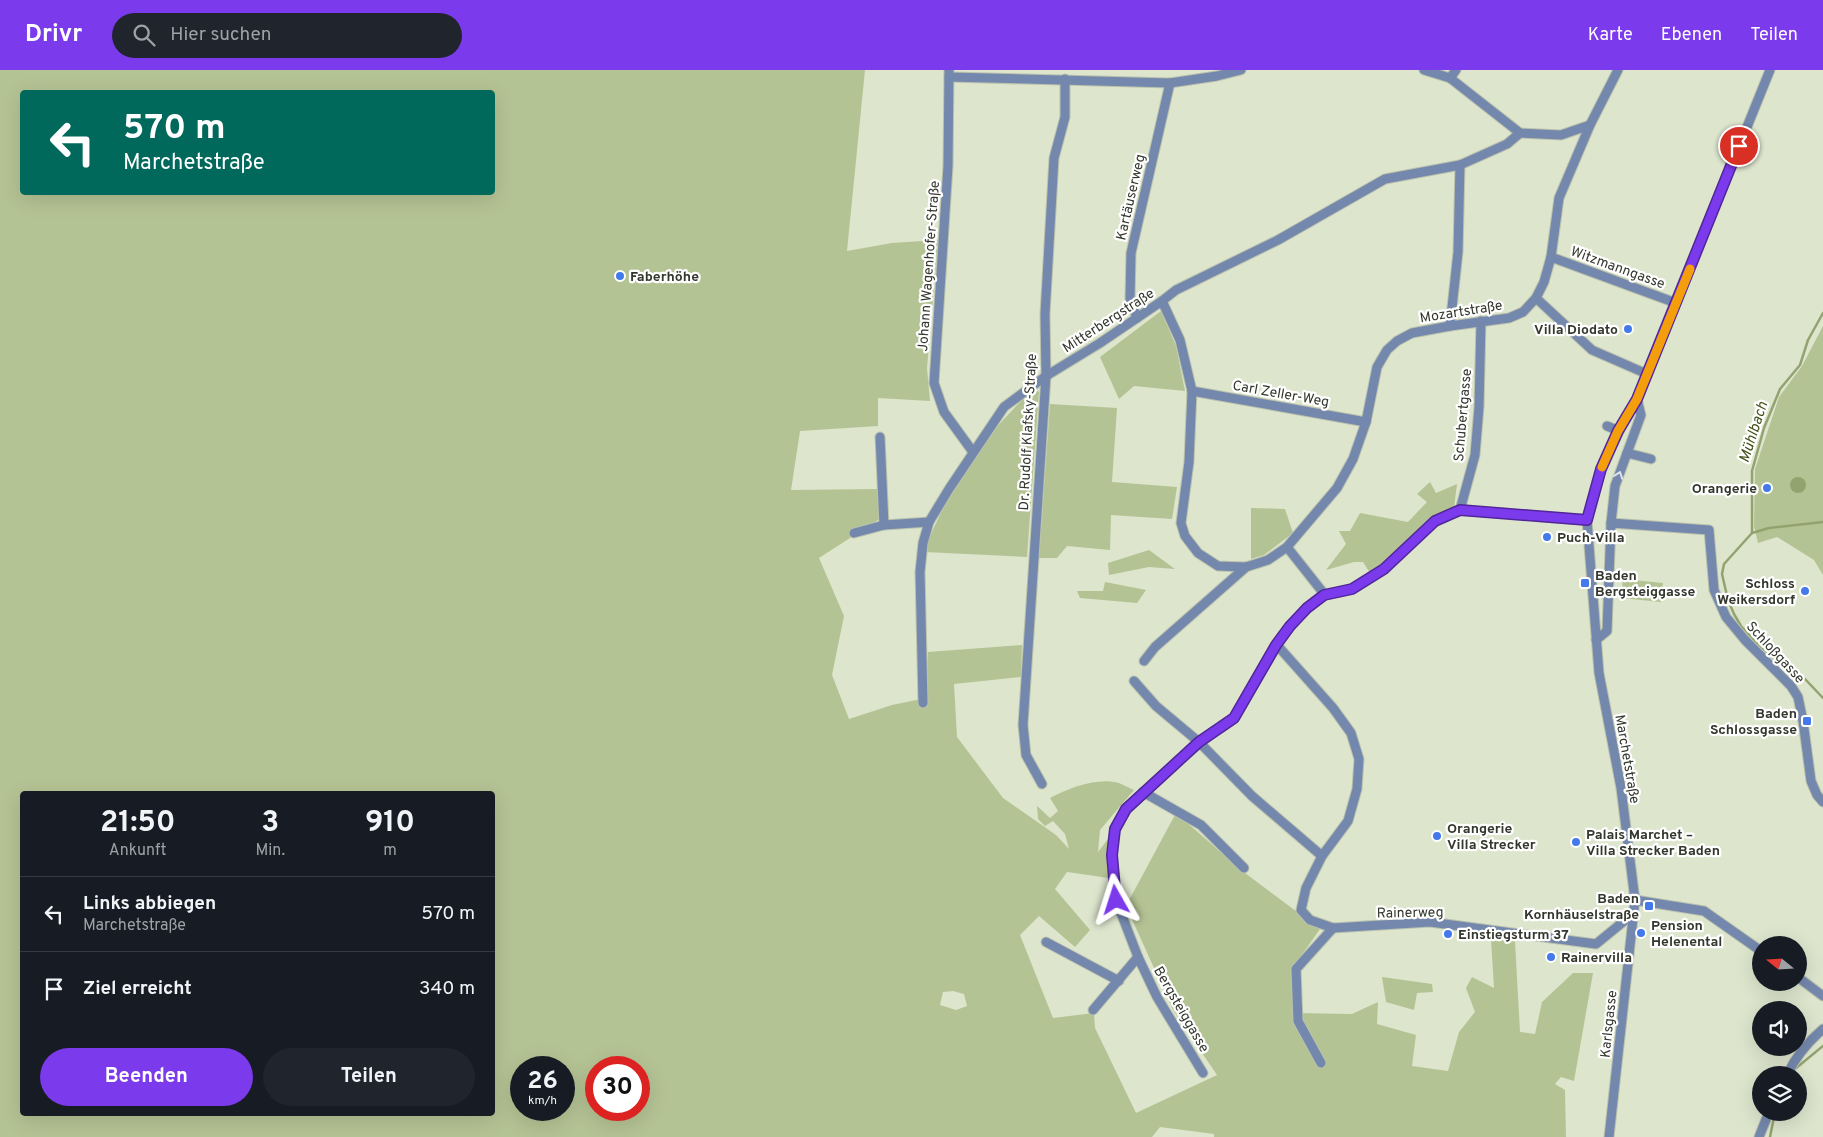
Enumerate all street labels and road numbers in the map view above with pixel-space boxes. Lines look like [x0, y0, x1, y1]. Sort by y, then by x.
street label: Kartäuserweg [1113, 153, 1150, 242]
street label: Johann Wagenhofer-Straße [915, 180, 944, 352]
street label: Witzmanngasse [1568, 243, 1667, 293]
street label: Mitterbergstraße [1060, 285, 1158, 357]
street label: Mozartstraße [1419, 298, 1504, 327]
street label: Dr. Rudolf Klafsky-Straße [1016, 353, 1041, 511]
street label: Schubertgasse [1451, 368, 1476, 462]
street label: Carl Zeller-Weg [1231, 378, 1330, 411]
street label: Schloßgasse [1742, 619, 1808, 687]
street label: Marchetstraße [1610, 713, 1643, 805]
street label: Rainerweg [1376, 904, 1444, 923]
street label: Bergsteiggasse [1149, 964, 1212, 1056]
street label: Karlsgasse [1597, 989, 1621, 1059]

